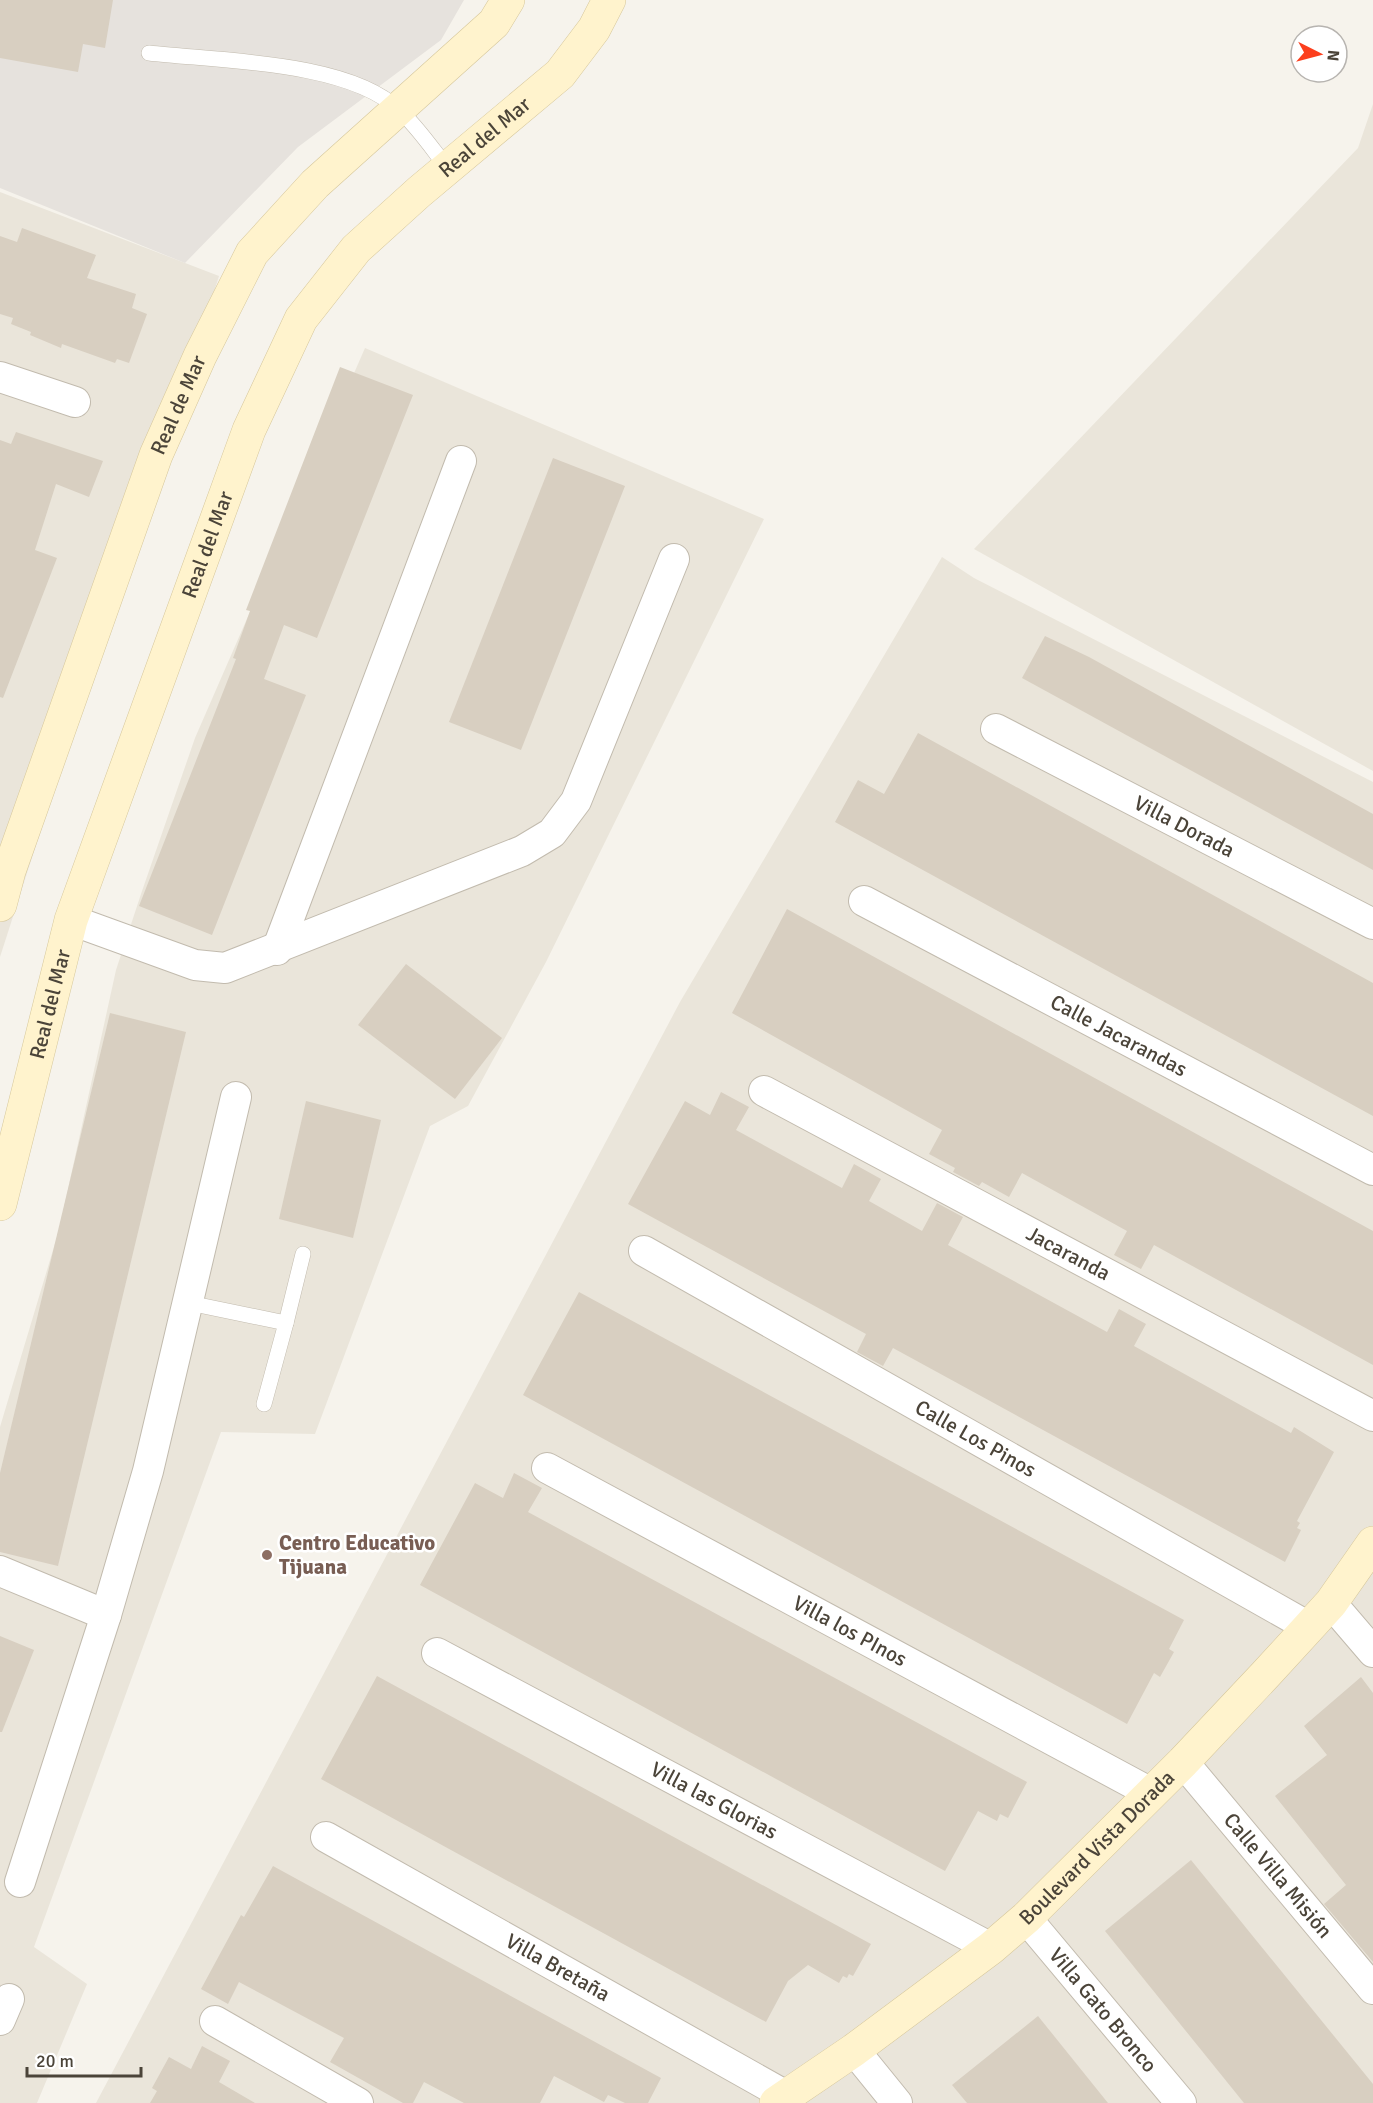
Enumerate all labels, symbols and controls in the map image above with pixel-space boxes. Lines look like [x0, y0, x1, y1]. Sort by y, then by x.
north arrow [1289, 24, 1349, 84]
text: N [1322, 49, 1343, 62]
street label: Real del Mar [433, 91, 536, 183]
street label: Real de Mar [145, 351, 212, 459]
street label: Real del Mar [176, 487, 239, 602]
street label: Villa Dorada [1130, 790, 1239, 863]
street label: Real del Mar [24, 946, 76, 1062]
street label: Calle Jacarandas [1046, 989, 1191, 1082]
street label: Jacaranda [1022, 1220, 1115, 1286]
street label: Calle Los Pinos [911, 1394, 1041, 1483]
place label: Centro Educativo Tijuana [279, 1530, 435, 1580]
marker: Centro Educativo Tijuana [260, 1548, 274, 1562]
street label: Villa los PInos [788, 1590, 911, 1672]
street label: Villa las Glorias [646, 1756, 782, 1845]
street label: Boulevard Vista Dorada [1014, 1765, 1180, 1931]
street label: Calle Villa Misión [1218, 1808, 1338, 1943]
street label: Villa Bretaña [501, 1928, 615, 2007]
street label: Villa Gato Bronco [1043, 1942, 1163, 2078]
scale bar [27, 2040, 141, 2078]
text: 20 m [36, 2050, 74, 2072]

